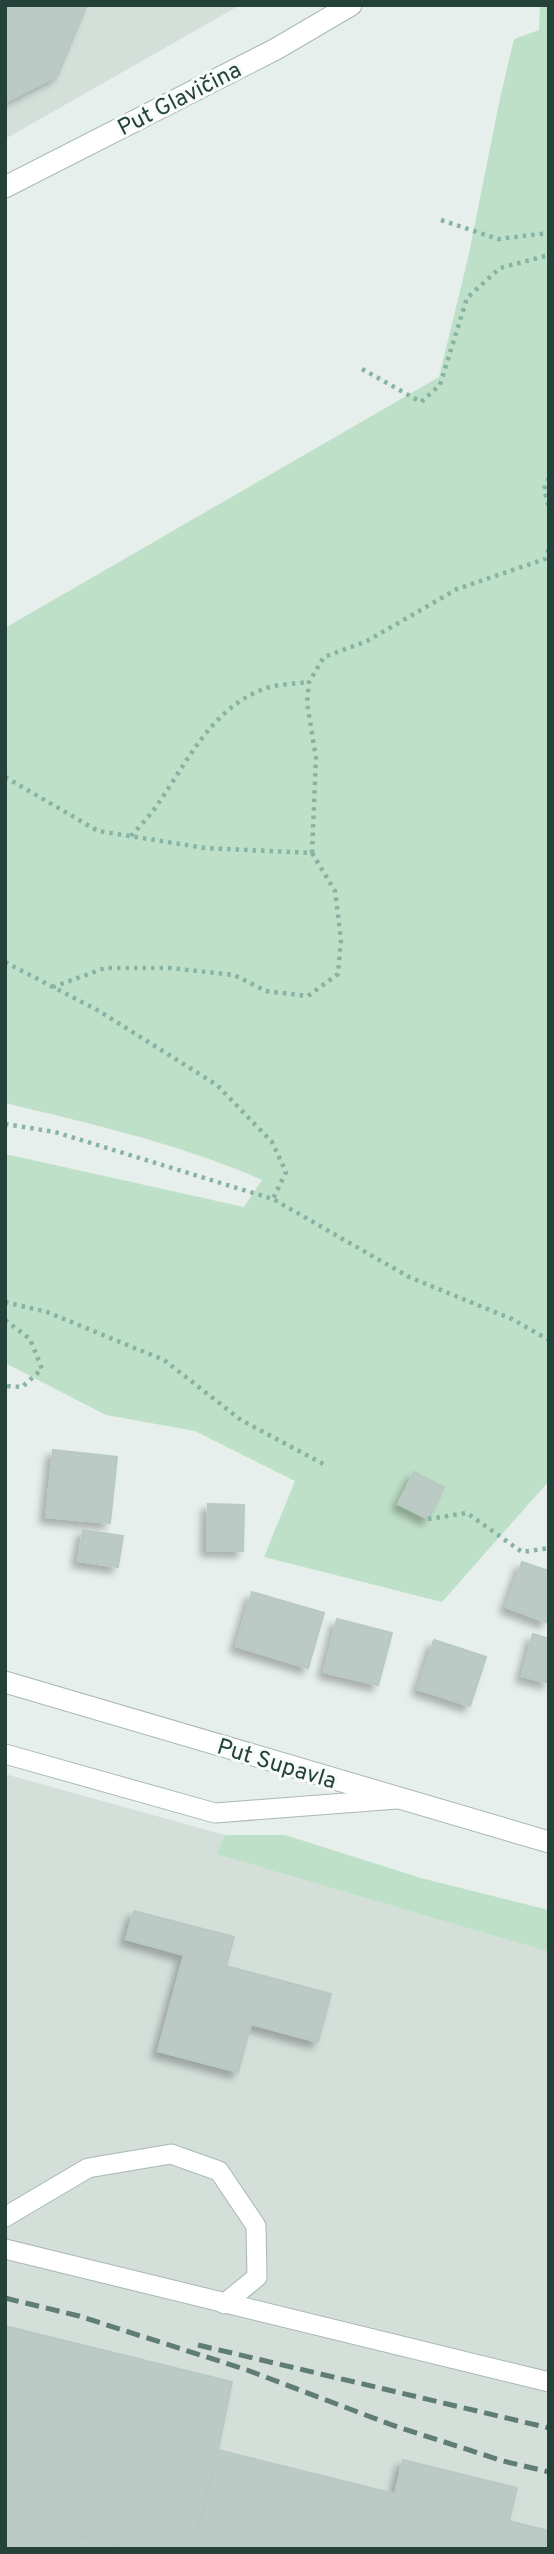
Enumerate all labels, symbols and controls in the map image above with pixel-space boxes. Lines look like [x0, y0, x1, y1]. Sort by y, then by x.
street label: Put Glavičina [113, 57, 247, 144]
street label: Put Supavla [213, 1733, 339, 1797]

